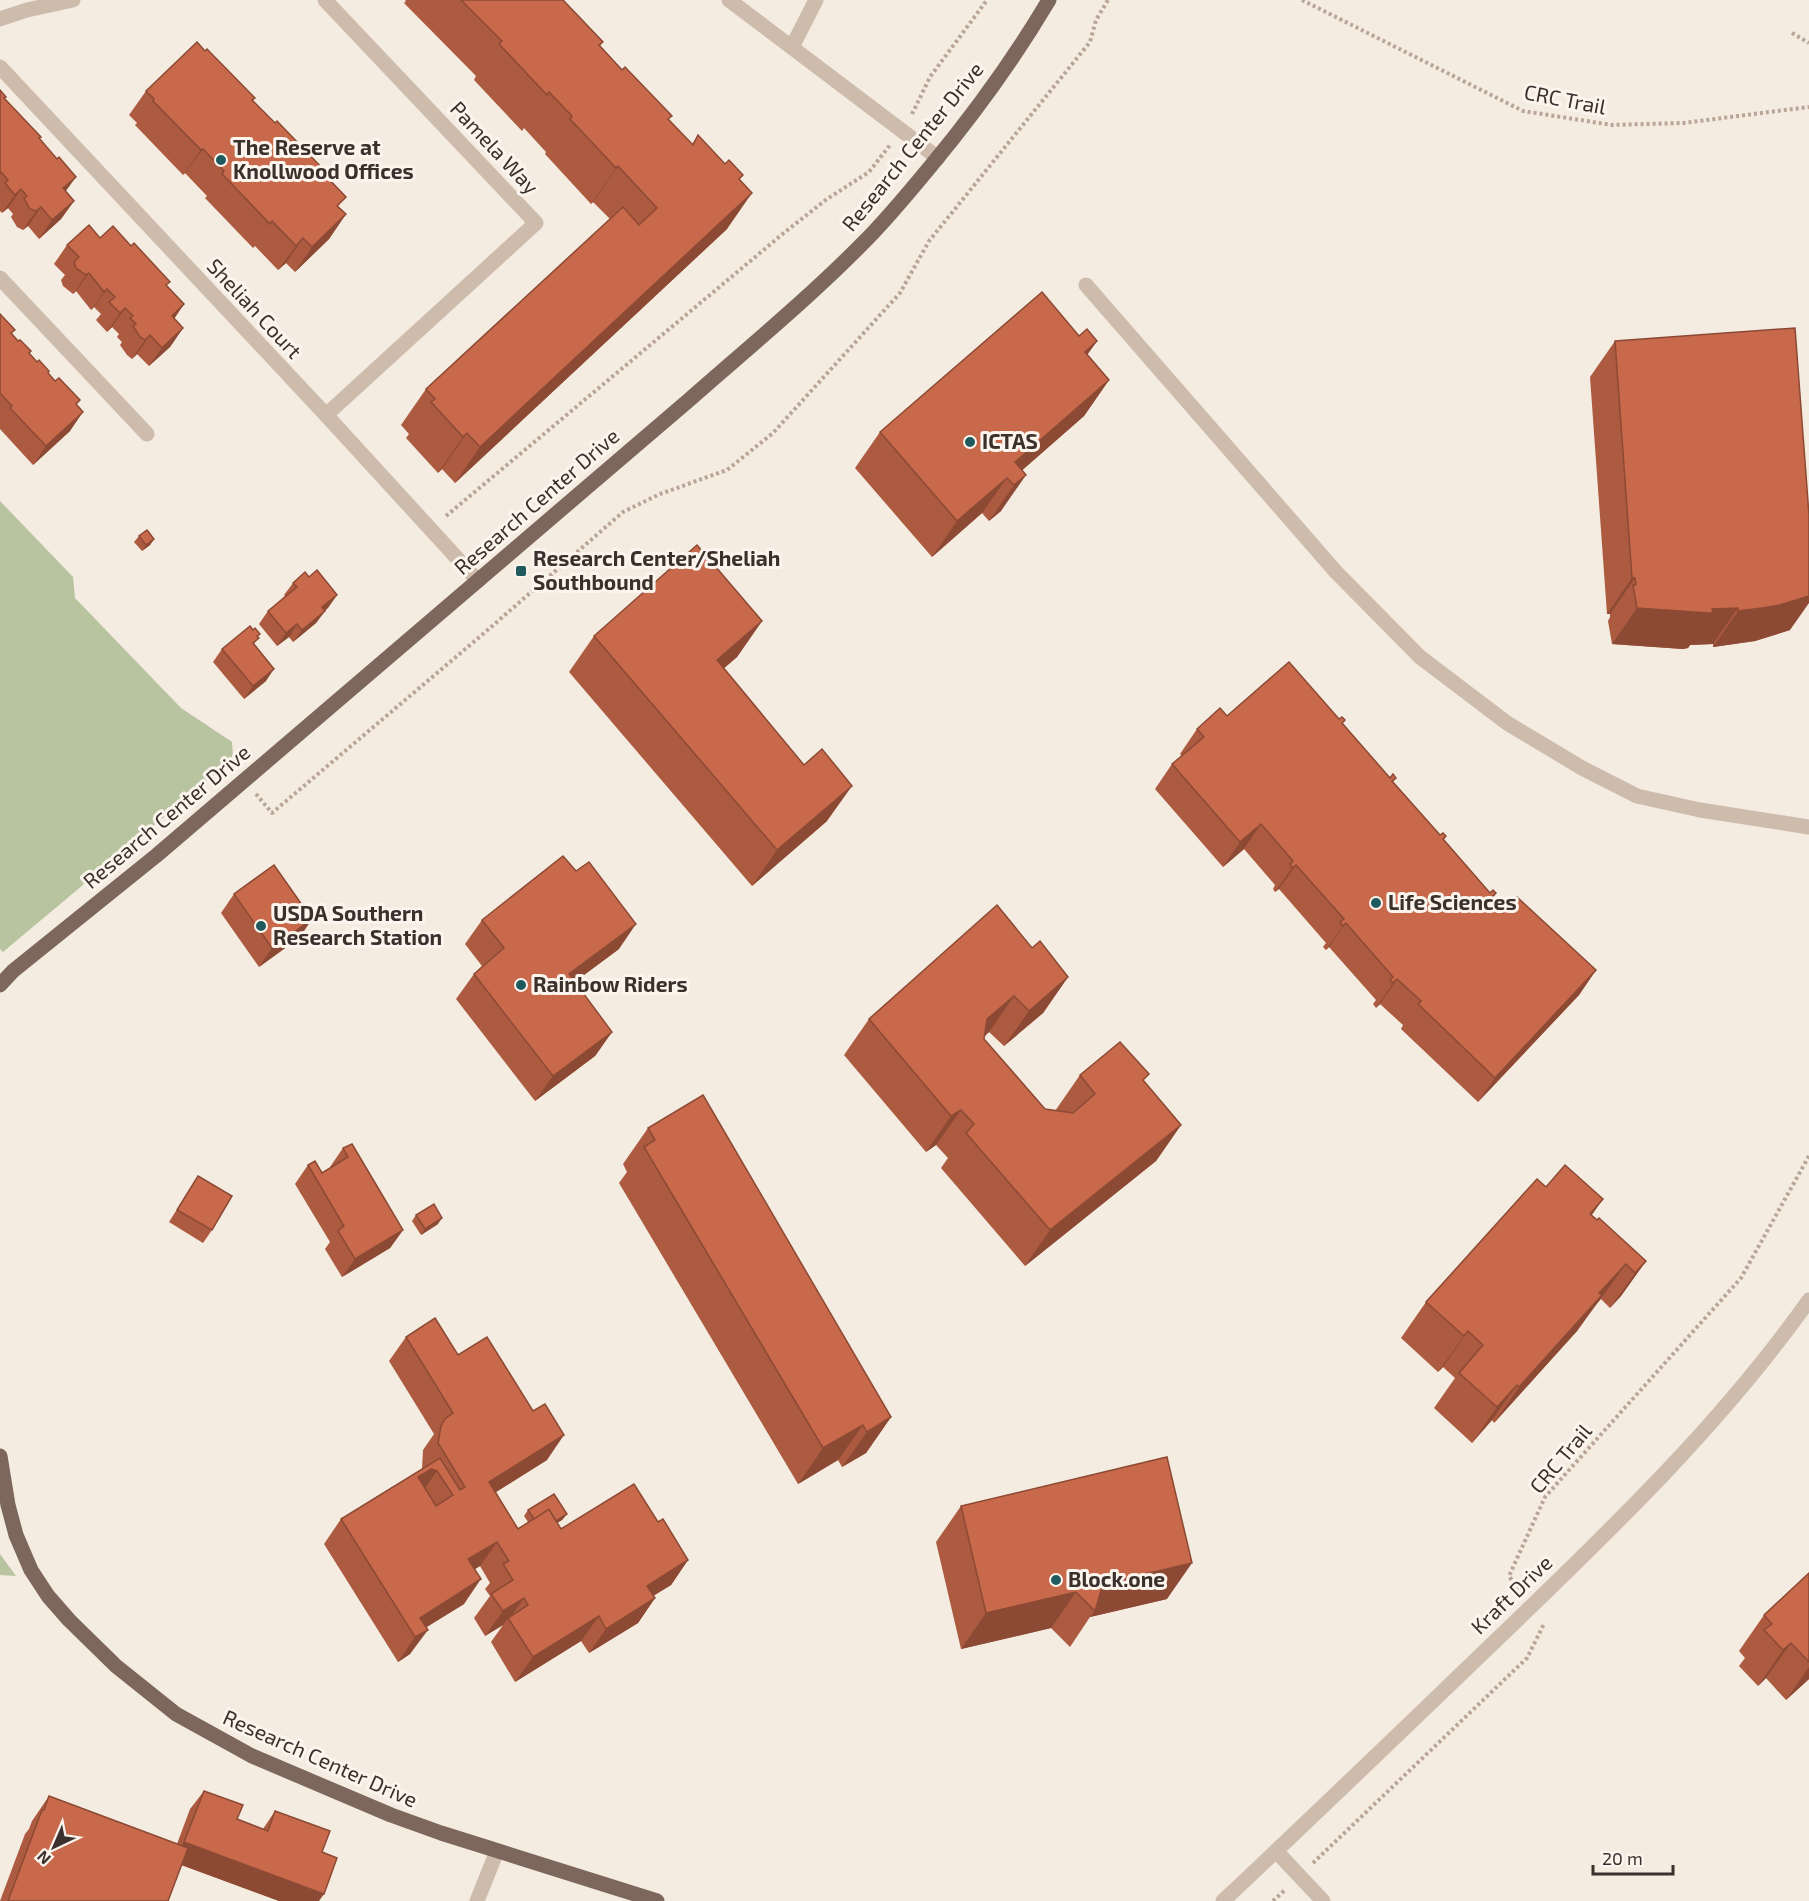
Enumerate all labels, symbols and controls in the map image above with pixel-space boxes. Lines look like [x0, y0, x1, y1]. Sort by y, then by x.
street label: Research Center Drive [836, 57, 988, 236]
street label: CRC Trail [1522, 78, 1609, 119]
street label: Pamela Way [446, 95, 544, 199]
place label: The Reserve at Knollwood Offices [233, 134, 414, 183]
marker: The Reserve at Knollwood Offices [214, 153, 228, 167]
street label: Sheliah Court [203, 253, 308, 363]
street label: Research Center Drive [449, 422, 624, 579]
place label: ICTAS [982, 428, 1038, 453]
marker: ICTAS [963, 435, 977, 449]
place label: Research Center/Sheliah Southbound [533, 545, 780, 594]
marker: Research Center/Sheliah Southbound [514, 564, 528, 578]
street label: Research Center Drive [78, 739, 255, 893]
place label: Life Sciences [1388, 889, 1517, 914]
marker: Life Sciences [1369, 896, 1383, 910]
place label: USDA Southern Research Station [273, 900, 442, 949]
marker: USDA Southern Research Station [254, 919, 268, 933]
place label: Rainbow Riders [533, 971, 688, 996]
marker: Rainbow Riders [514, 978, 528, 992]
street label: CRC Trail [1524, 1418, 1597, 1498]
street label: Kraft Drive [1465, 1549, 1557, 1639]
place label: Block.one [1068, 1566, 1165, 1591]
marker: Block.one [1049, 1573, 1063, 1587]
street label: Research Center Drive [220, 1703, 422, 1812]
north arrow [24, 1817, 84, 1877]
scale bar [1593, 1838, 1672, 1876]
text: N [32, 1847, 54, 1869]
text: 20 m [1602, 1847, 1643, 1869]

